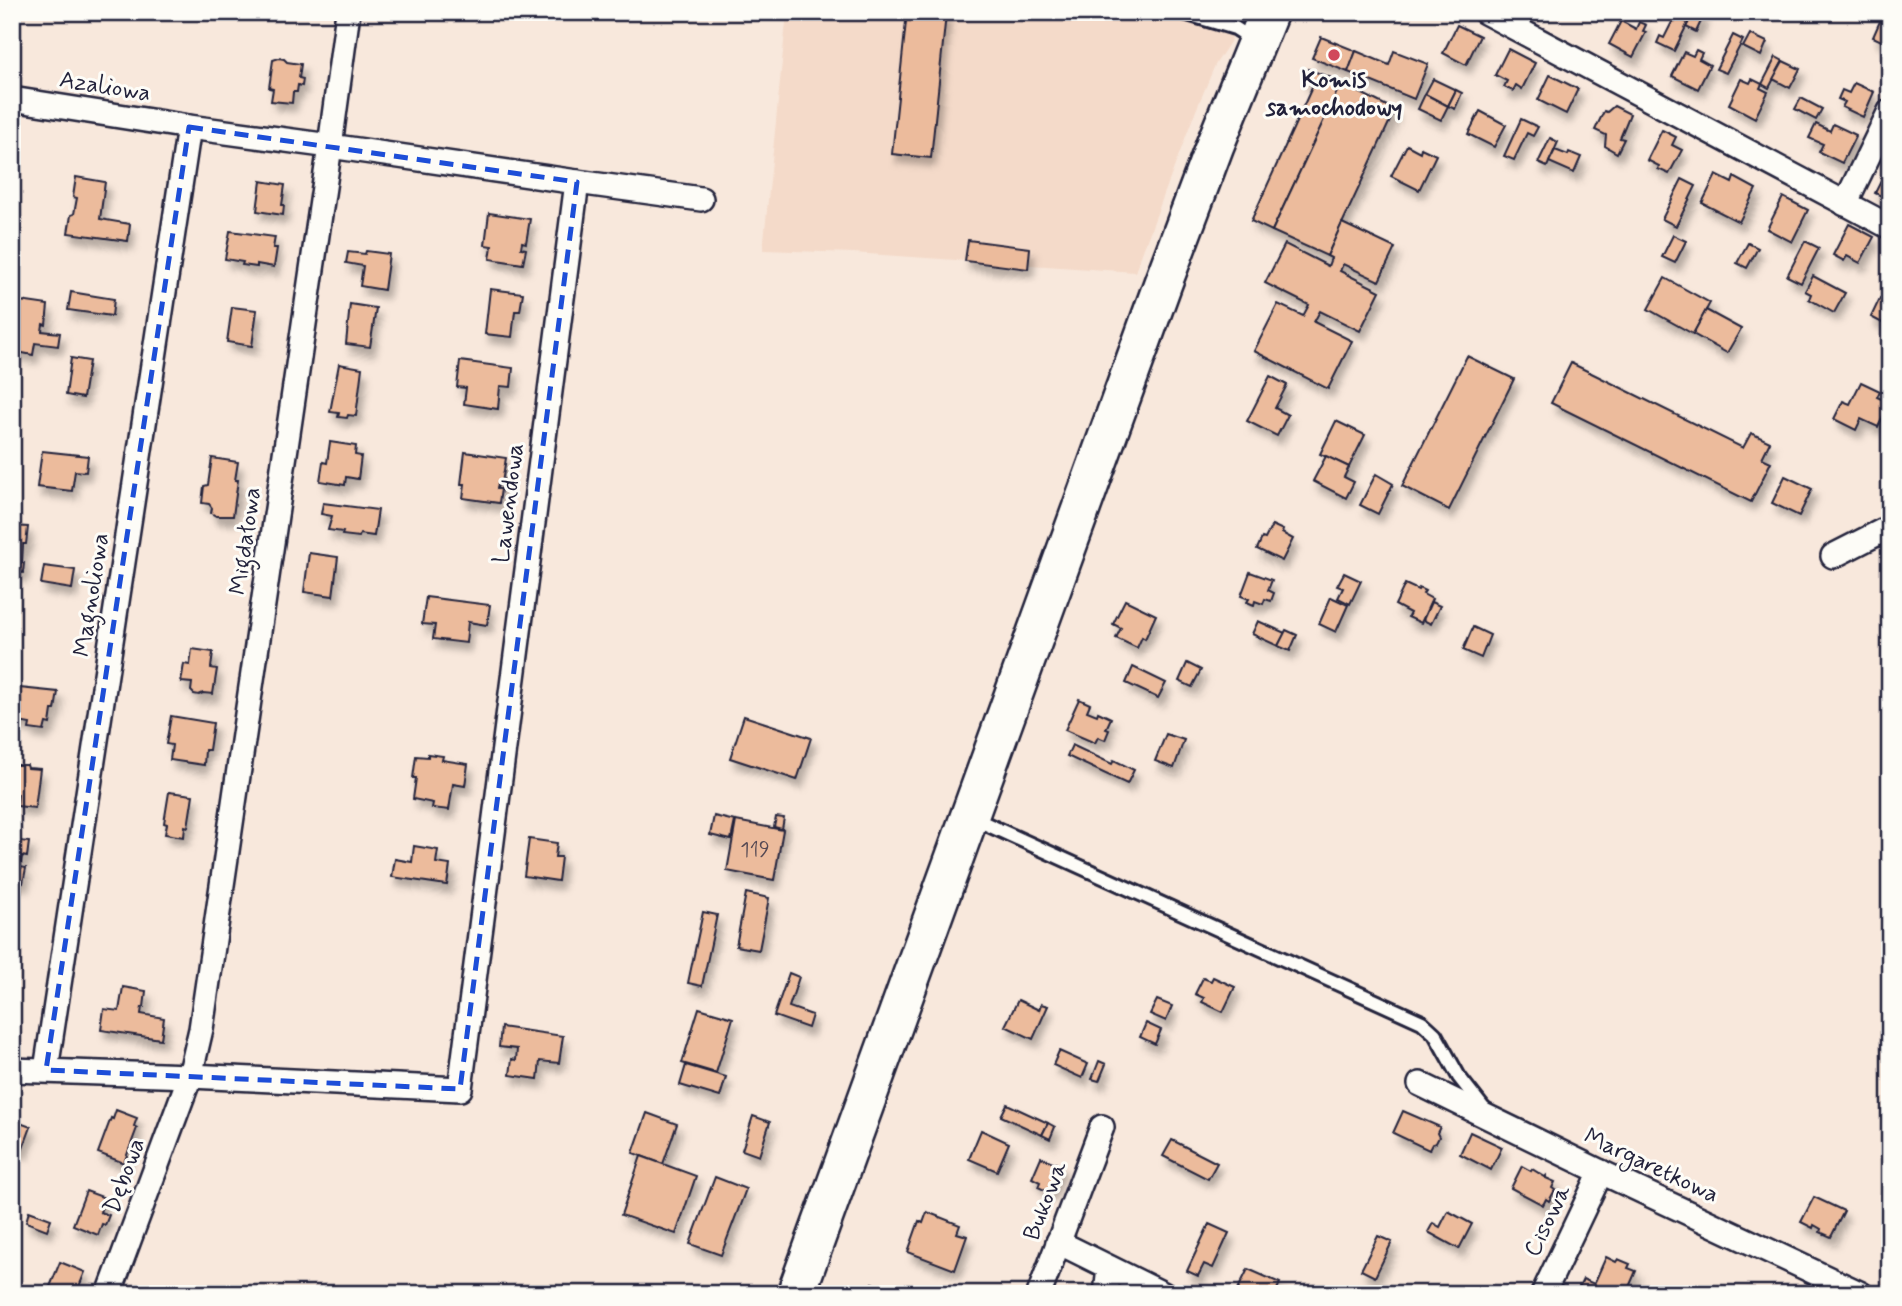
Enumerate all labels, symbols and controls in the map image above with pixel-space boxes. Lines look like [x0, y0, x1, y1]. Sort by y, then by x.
marker: Komis samochodowy [1326, 47, 1342, 63]
street label: Azaliowa [57, 65, 153, 109]
place label: Komis samochodowy [1265, 65, 1402, 124]
street label: Lawendowa [486, 441, 532, 565]
street label: Migdałowa [223, 485, 272, 597]
street label: Magnoliowa [67, 531, 120, 660]
house number: 119 [740, 836, 770, 864]
street label: Margaretkowa [1578, 1121, 1723, 1213]
street label: Dębowa [97, 1134, 153, 1218]
street label: Bukowa [1017, 1157, 1075, 1245]
street label: Cisowa [1517, 1179, 1579, 1262]

